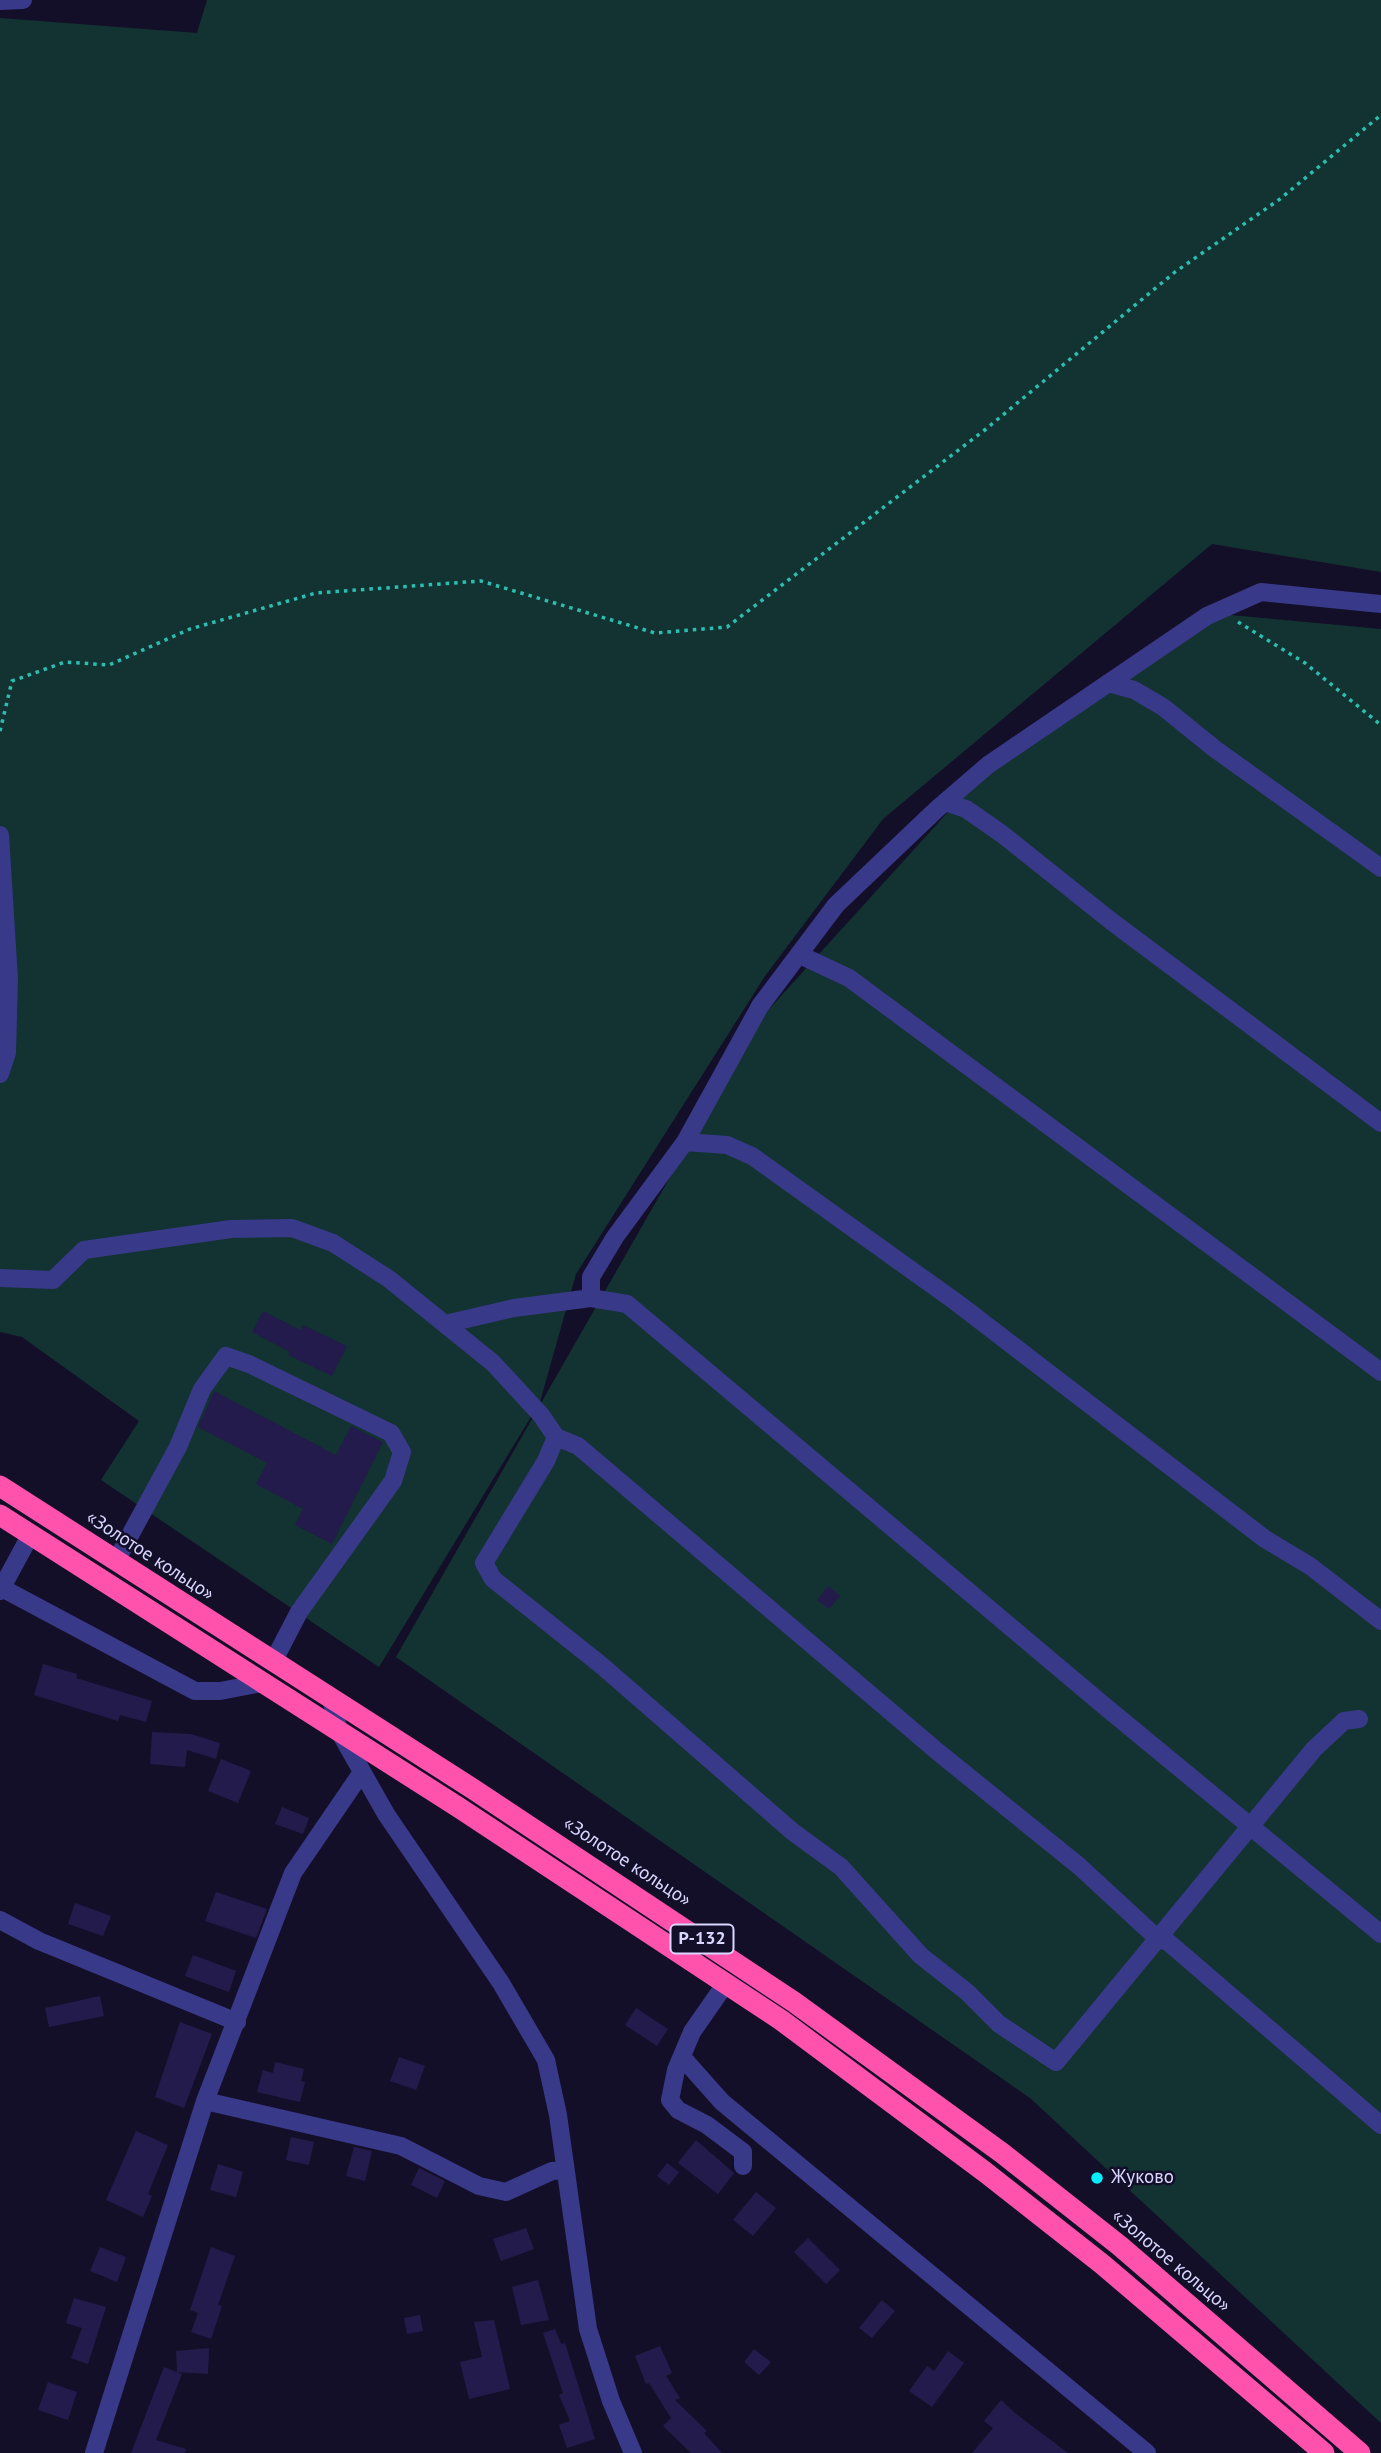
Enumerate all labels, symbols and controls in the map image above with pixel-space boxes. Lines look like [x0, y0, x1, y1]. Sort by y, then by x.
street label: «Золотое кольцо» [82, 1506, 218, 1606]
street label: «Золотое кольцо» [559, 1812, 695, 1912]
road number: Р-132 [670, 1924, 734, 1954]
place label: Жуково [1111, 2167, 1174, 2189]
marker: Жуково [1089, 2170, 1105, 2186]
street label: «Золотое кольцо» [1107, 2205, 1235, 2317]

